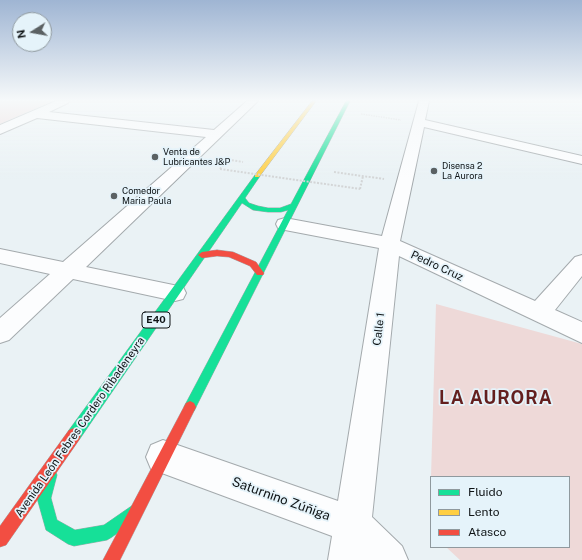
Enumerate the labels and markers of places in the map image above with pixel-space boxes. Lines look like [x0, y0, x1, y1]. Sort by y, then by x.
place label: Venta de Lubricantes J&P [163, 147, 230, 168]
marker: Venta de Lubricantes J&P [150, 152, 160, 162]
place label: Disensa 2 La Aurora [442, 161, 483, 182]
marker: Disensa 2 La Aurora [429, 166, 439, 176]
place label: Comedor Maria Paula [122, 186, 171, 207]
marker: Comedor Maria Paula [109, 191, 119, 201]

